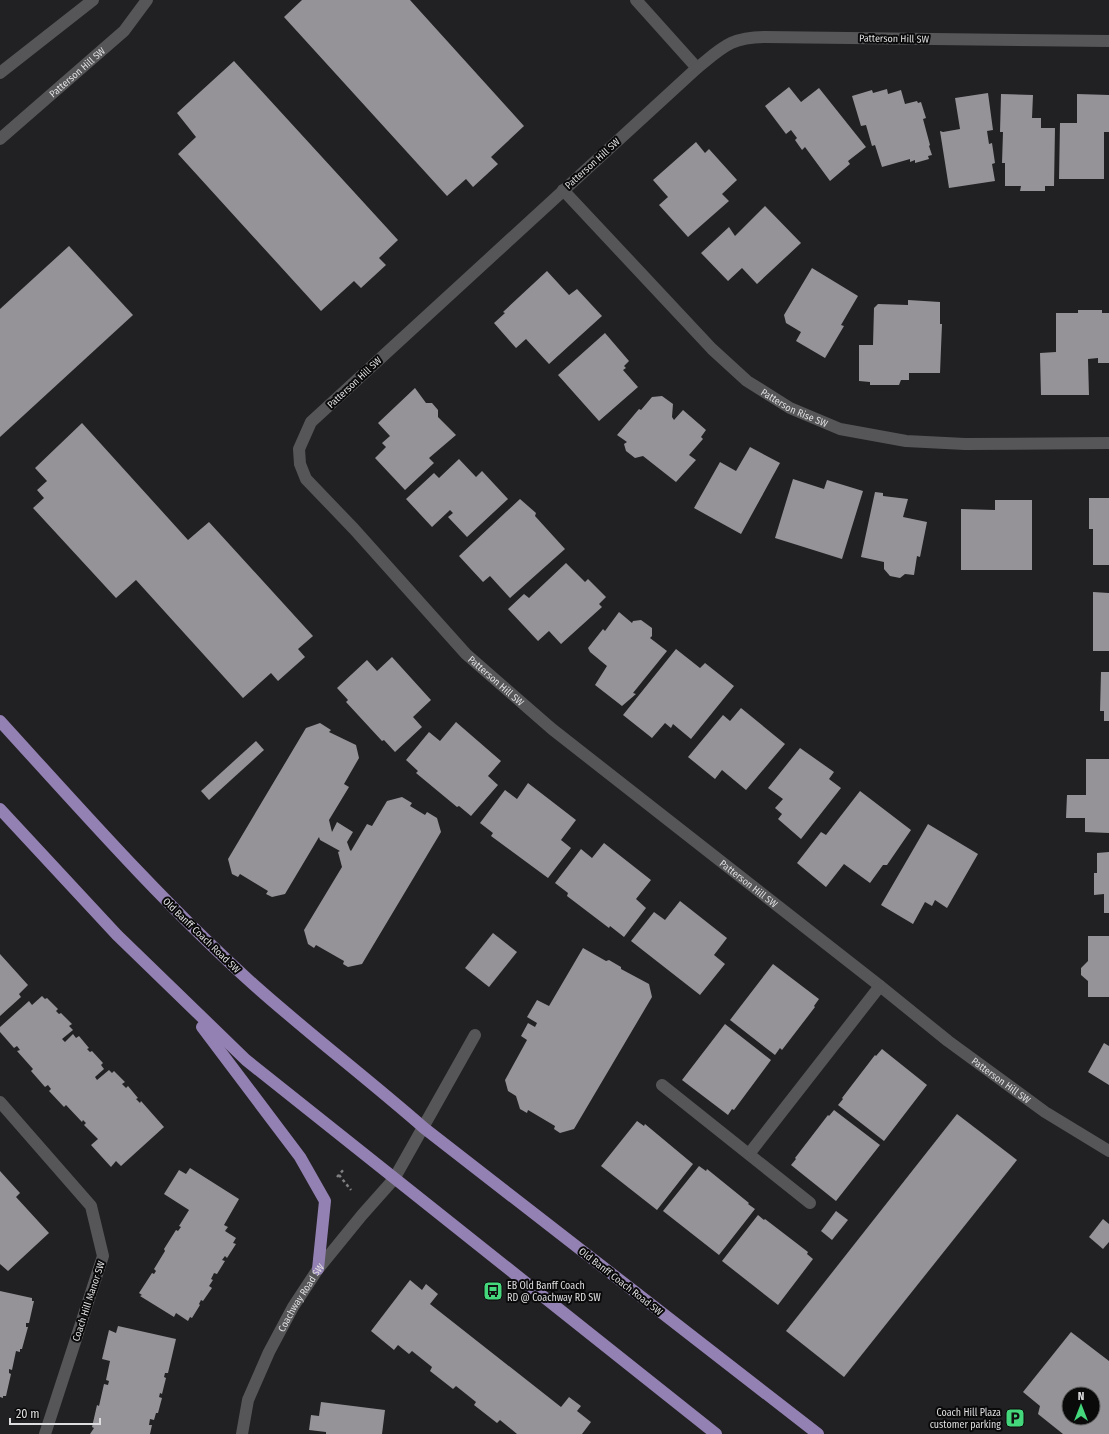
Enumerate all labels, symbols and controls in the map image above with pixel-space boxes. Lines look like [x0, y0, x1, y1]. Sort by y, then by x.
street label: Patterson Hill SW [859, 32, 930, 46]
street label: Patterson Hill SW [47, 45, 108, 100]
street label: Patterson Hill SW [563, 136, 623, 192]
street label: Patterson Hill SW [325, 354, 385, 411]
street label: Patterson Rise SW [758, 386, 830, 430]
street label: Patterson Hill SW [465, 654, 526, 709]
street label: Patterson Hill SW [717, 858, 780, 911]
street label: Old Banff Coach Road SW [160, 896, 243, 976]
street label: Patterson Hill SW [969, 1055, 1033, 1107]
street label: Old Banff Coach Road SW [576, 1245, 665, 1319]
street label: Coach Hill Manor SW [70, 1259, 108, 1343]
street label: Coachway Road SW [276, 1261, 327, 1334]
bus stop icon: EB Old Banff Coach RD @ Coachway RD SW [482, 1280, 504, 1302]
place label: EB Old Banff Coach RD @ Coachway RD SW [507, 1280, 601, 1304]
north arrow [1061, 1386, 1101, 1426]
text: N [1078, 1390, 1084, 1403]
scale bar [10, 1400, 100, 1426]
text: 20 m [16, 1407, 40, 1421]
place label: Coach Hill Plaza customer parking [930, 1407, 1001, 1431]
parking icon: Coach Hill Plaza customer parking [1004, 1407, 1026, 1429]

